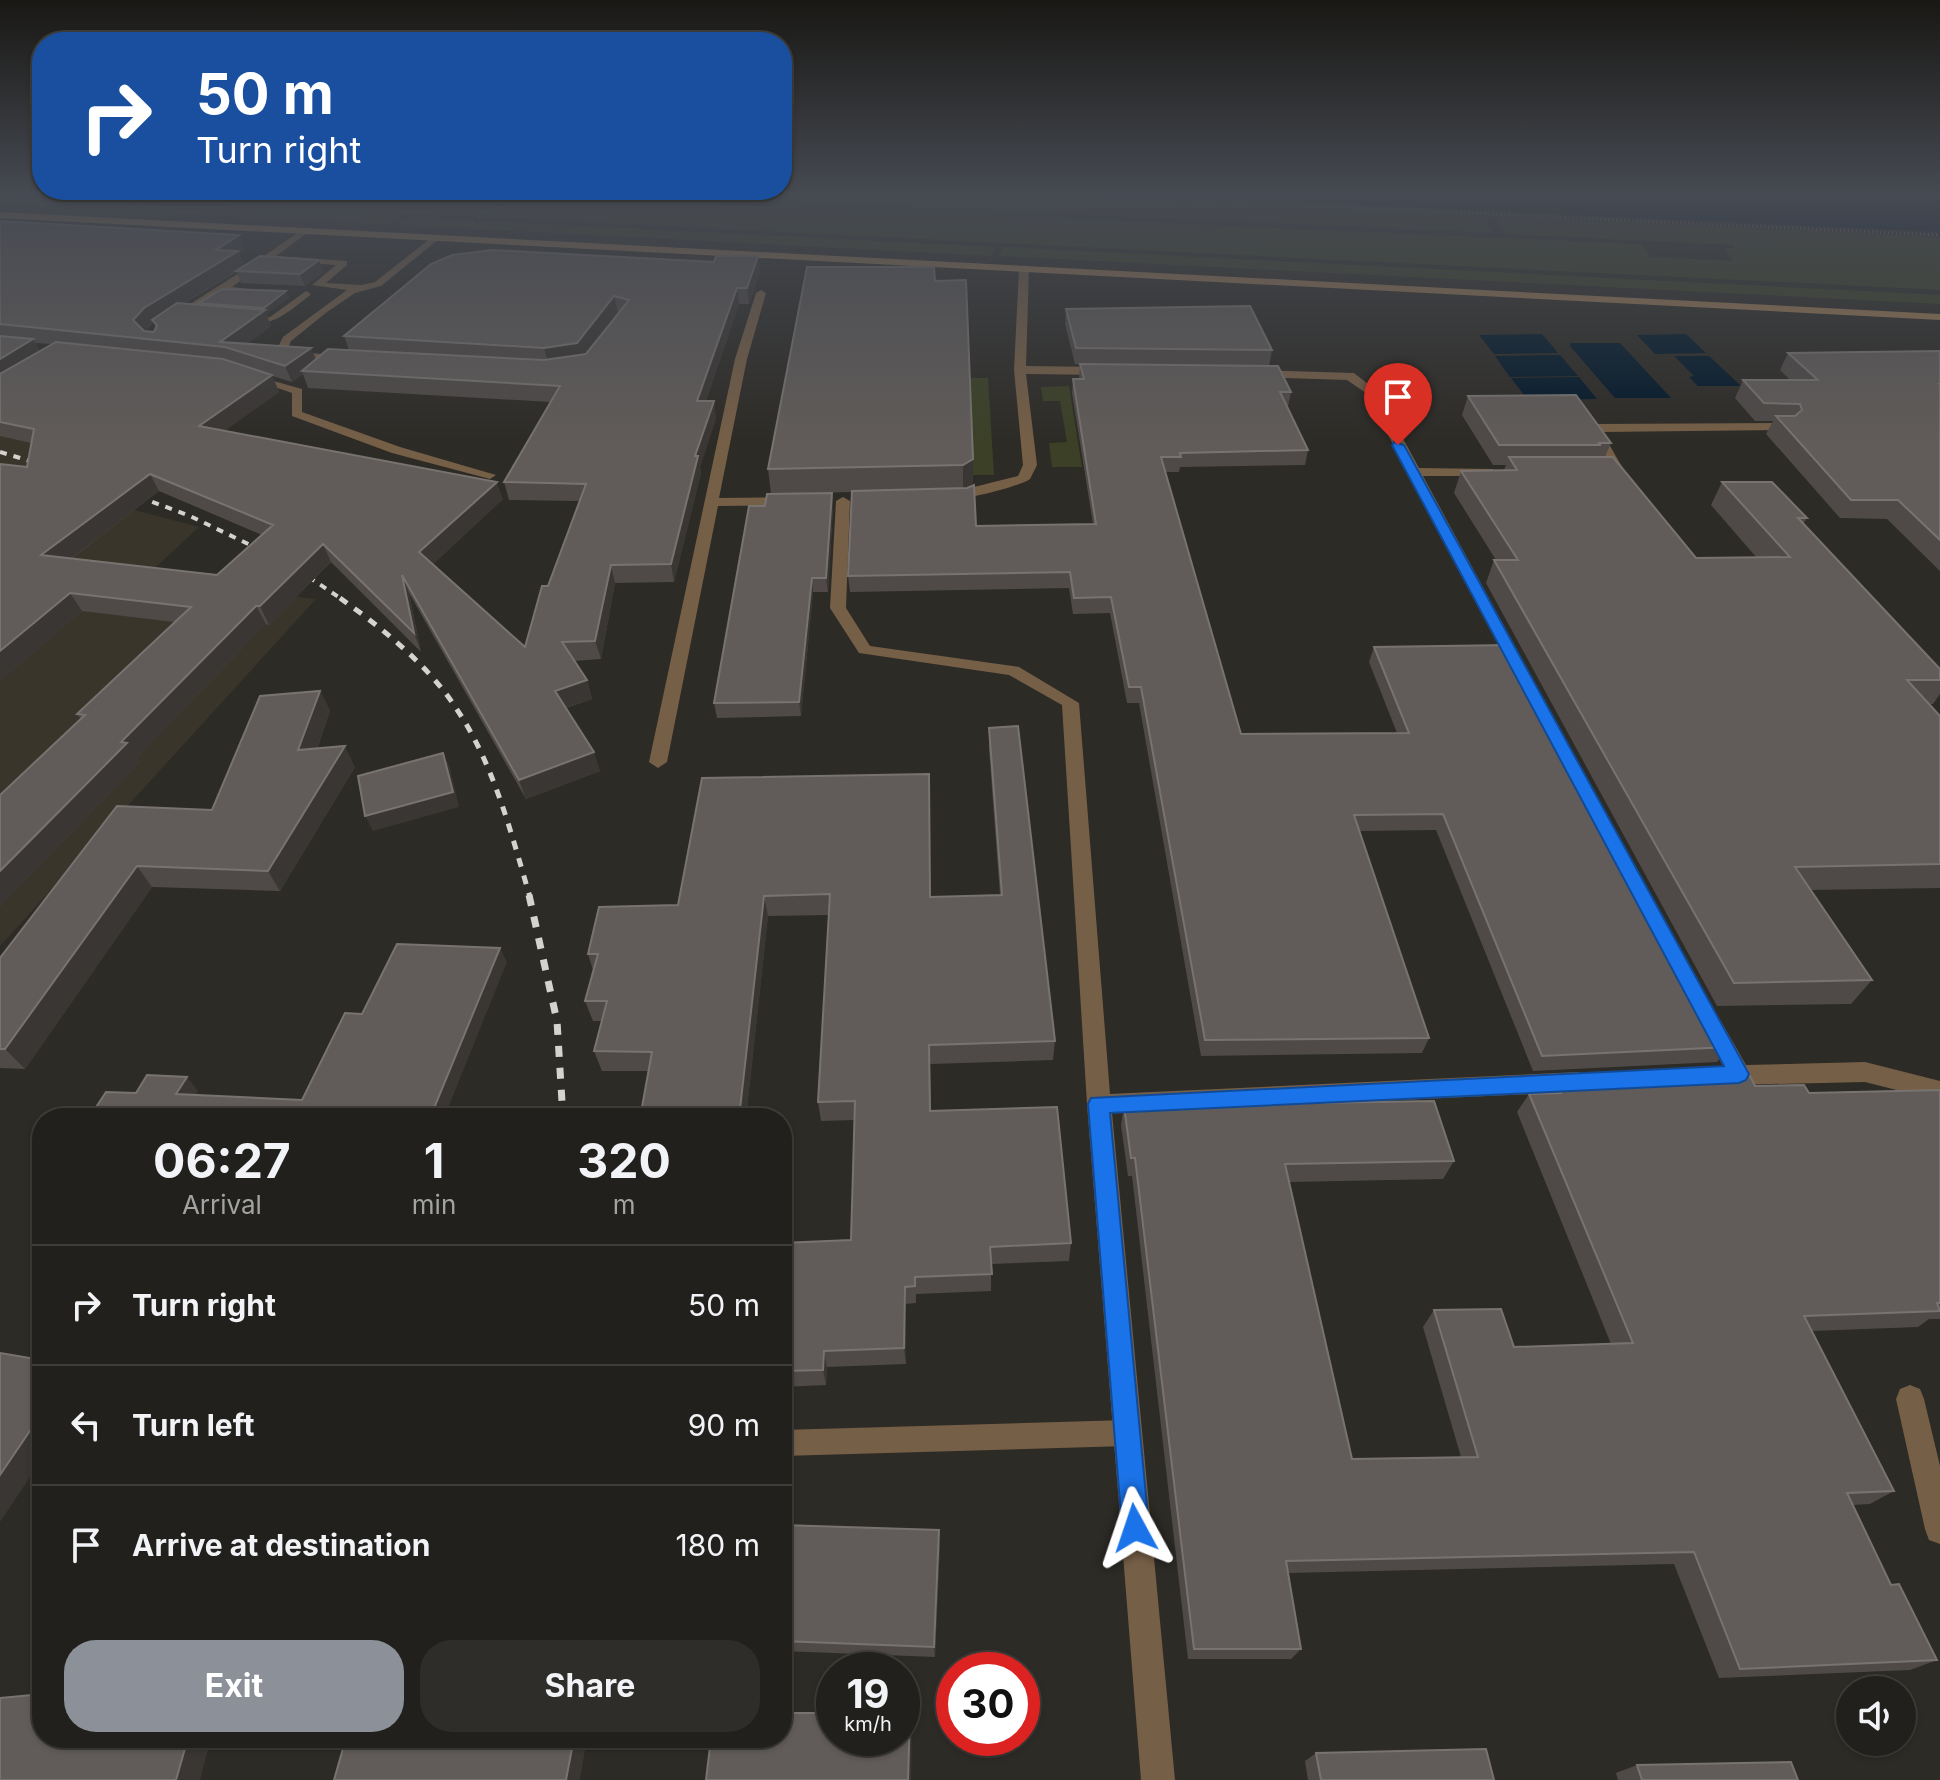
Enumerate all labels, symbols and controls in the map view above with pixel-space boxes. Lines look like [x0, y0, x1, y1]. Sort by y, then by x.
text: 50 m [196, 60, 334, 128]
icon: right [64, 64, 168, 168]
text: Turn right [196, 128, 361, 172]
pin [1364, 363, 1432, 445]
icon: arrive [1376, 375, 1420, 419]
text: 06:27 [153, 1131, 291, 1190]
text: 1 [424, 1131, 444, 1190]
text: 320 [577, 1131, 671, 1190]
text: Arrival [182, 1189, 262, 1220]
text: min [412, 1189, 456, 1220]
text: m [613, 1189, 636, 1220]
icon: right [64, 1283, 108, 1327]
text: Turn right [132, 1287, 276, 1323]
text: 50 m [688, 1287, 760, 1323]
icon: left [64, 1403, 108, 1447]
text: Turn left [132, 1407, 254, 1443]
text: 90 m [688, 1407, 760, 1443]
position arrow [1093, 1486, 1177, 1570]
icon: arrive [64, 1523, 108, 1567]
text: Arrive at destination [132, 1527, 430, 1563]
text: 180 m [676, 1527, 760, 1563]
button: Exit [64, 1640, 404, 1732]
button: Share [420, 1640, 760, 1732]
speed limit sign: 30 [936, 1652, 1040, 1756]
text: 19 [846, 1669, 890, 1718]
map controls [1836, 1676, 1916, 1756]
button: sound [1836, 1676, 1916, 1756]
text: km/h [844, 1712, 892, 1736]

